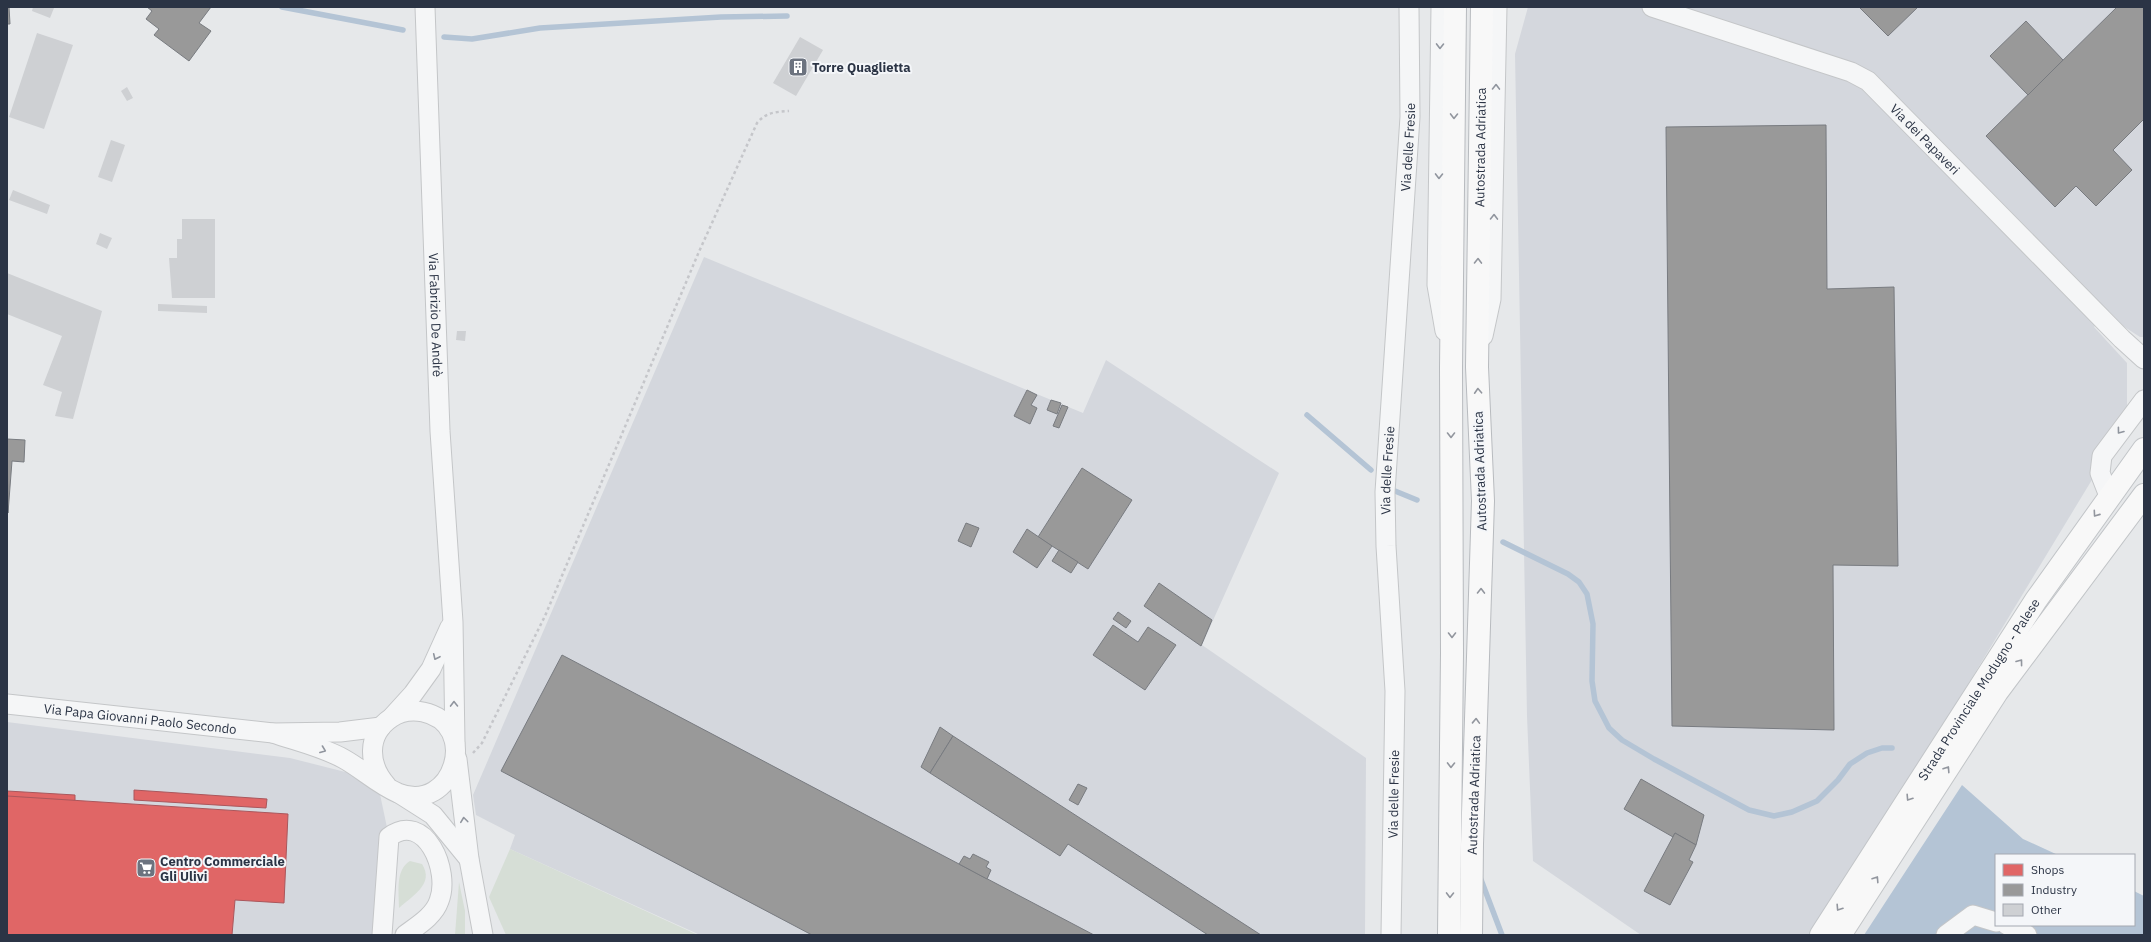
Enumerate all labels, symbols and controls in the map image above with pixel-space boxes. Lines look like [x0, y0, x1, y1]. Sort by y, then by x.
one-way arrow [1436, 43, 1444, 49]
building icon: Torre Quaglietta [787, 56, 809, 78]
place label: Torre Quaglietta [812, 59, 911, 76]
one-way arrow [1492, 84, 1500, 90]
street label: Autostrada Adriatica [1471, 87, 1489, 207]
street label: Via dei Papaveri [1887, 100, 1964, 178]
street label: Via delle Fresie [1397, 103, 1419, 192]
one-way arrow [1450, 113, 1458, 119]
one-way arrow [1435, 173, 1443, 179]
one-way arrow [1490, 214, 1498, 220]
street label: Via Fabrizio De Andrè [425, 252, 447, 377]
one-way arrow [1474, 258, 1482, 264]
one-way arrow [1473, 388, 1482, 394]
street label: Autostrada Adriatica [1469, 411, 1491, 531]
street label: Via delle Fresie [1376, 426, 1398, 515]
one-way arrow [2118, 427, 2125, 434]
one-way arrow [1447, 432, 1455, 438]
one-way arrow [2093, 510, 2101, 517]
one-way arrow [1477, 588, 1485, 594]
street label: Strada Provinciale Modugno - Palese [1914, 595, 2043, 784]
one-way arrow [1448, 632, 1456, 638]
one-way arrow [433, 653, 441, 661]
one-way arrow [2015, 659, 2022, 666]
street label: Via Papa Giovanni Paolo Secondo [43, 700, 237, 737]
one-way arrow [450, 701, 458, 707]
one-way arrow [1472, 718, 1481, 724]
street label: Autostrada Adriatica [1463, 735, 1484, 855]
one-way arrow [320, 746, 327, 754]
street label: Via delle Fresie [1384, 750, 1403, 839]
one-way arrow [1447, 762, 1455, 768]
one-way arrow [1942, 767, 1949, 774]
one-way arrow [1906, 794, 1914, 801]
one-way arrow [460, 817, 469, 823]
place label: Centro Commerciale Gli Ulivi [160, 853, 285, 885]
legend [1995, 854, 2135, 926]
supermarket icon: Centro Commerciale Gli Ulivi [135, 857, 157, 879]
text: Shops [2031, 862, 2064, 877]
one-way arrow [1872, 876, 1879, 883]
text: Industry [2031, 882, 2077, 897]
one-way arrow [1446, 892, 1454, 898]
text: Other [2031, 902, 2062, 917]
one-way arrow [1837, 903, 1844, 910]

